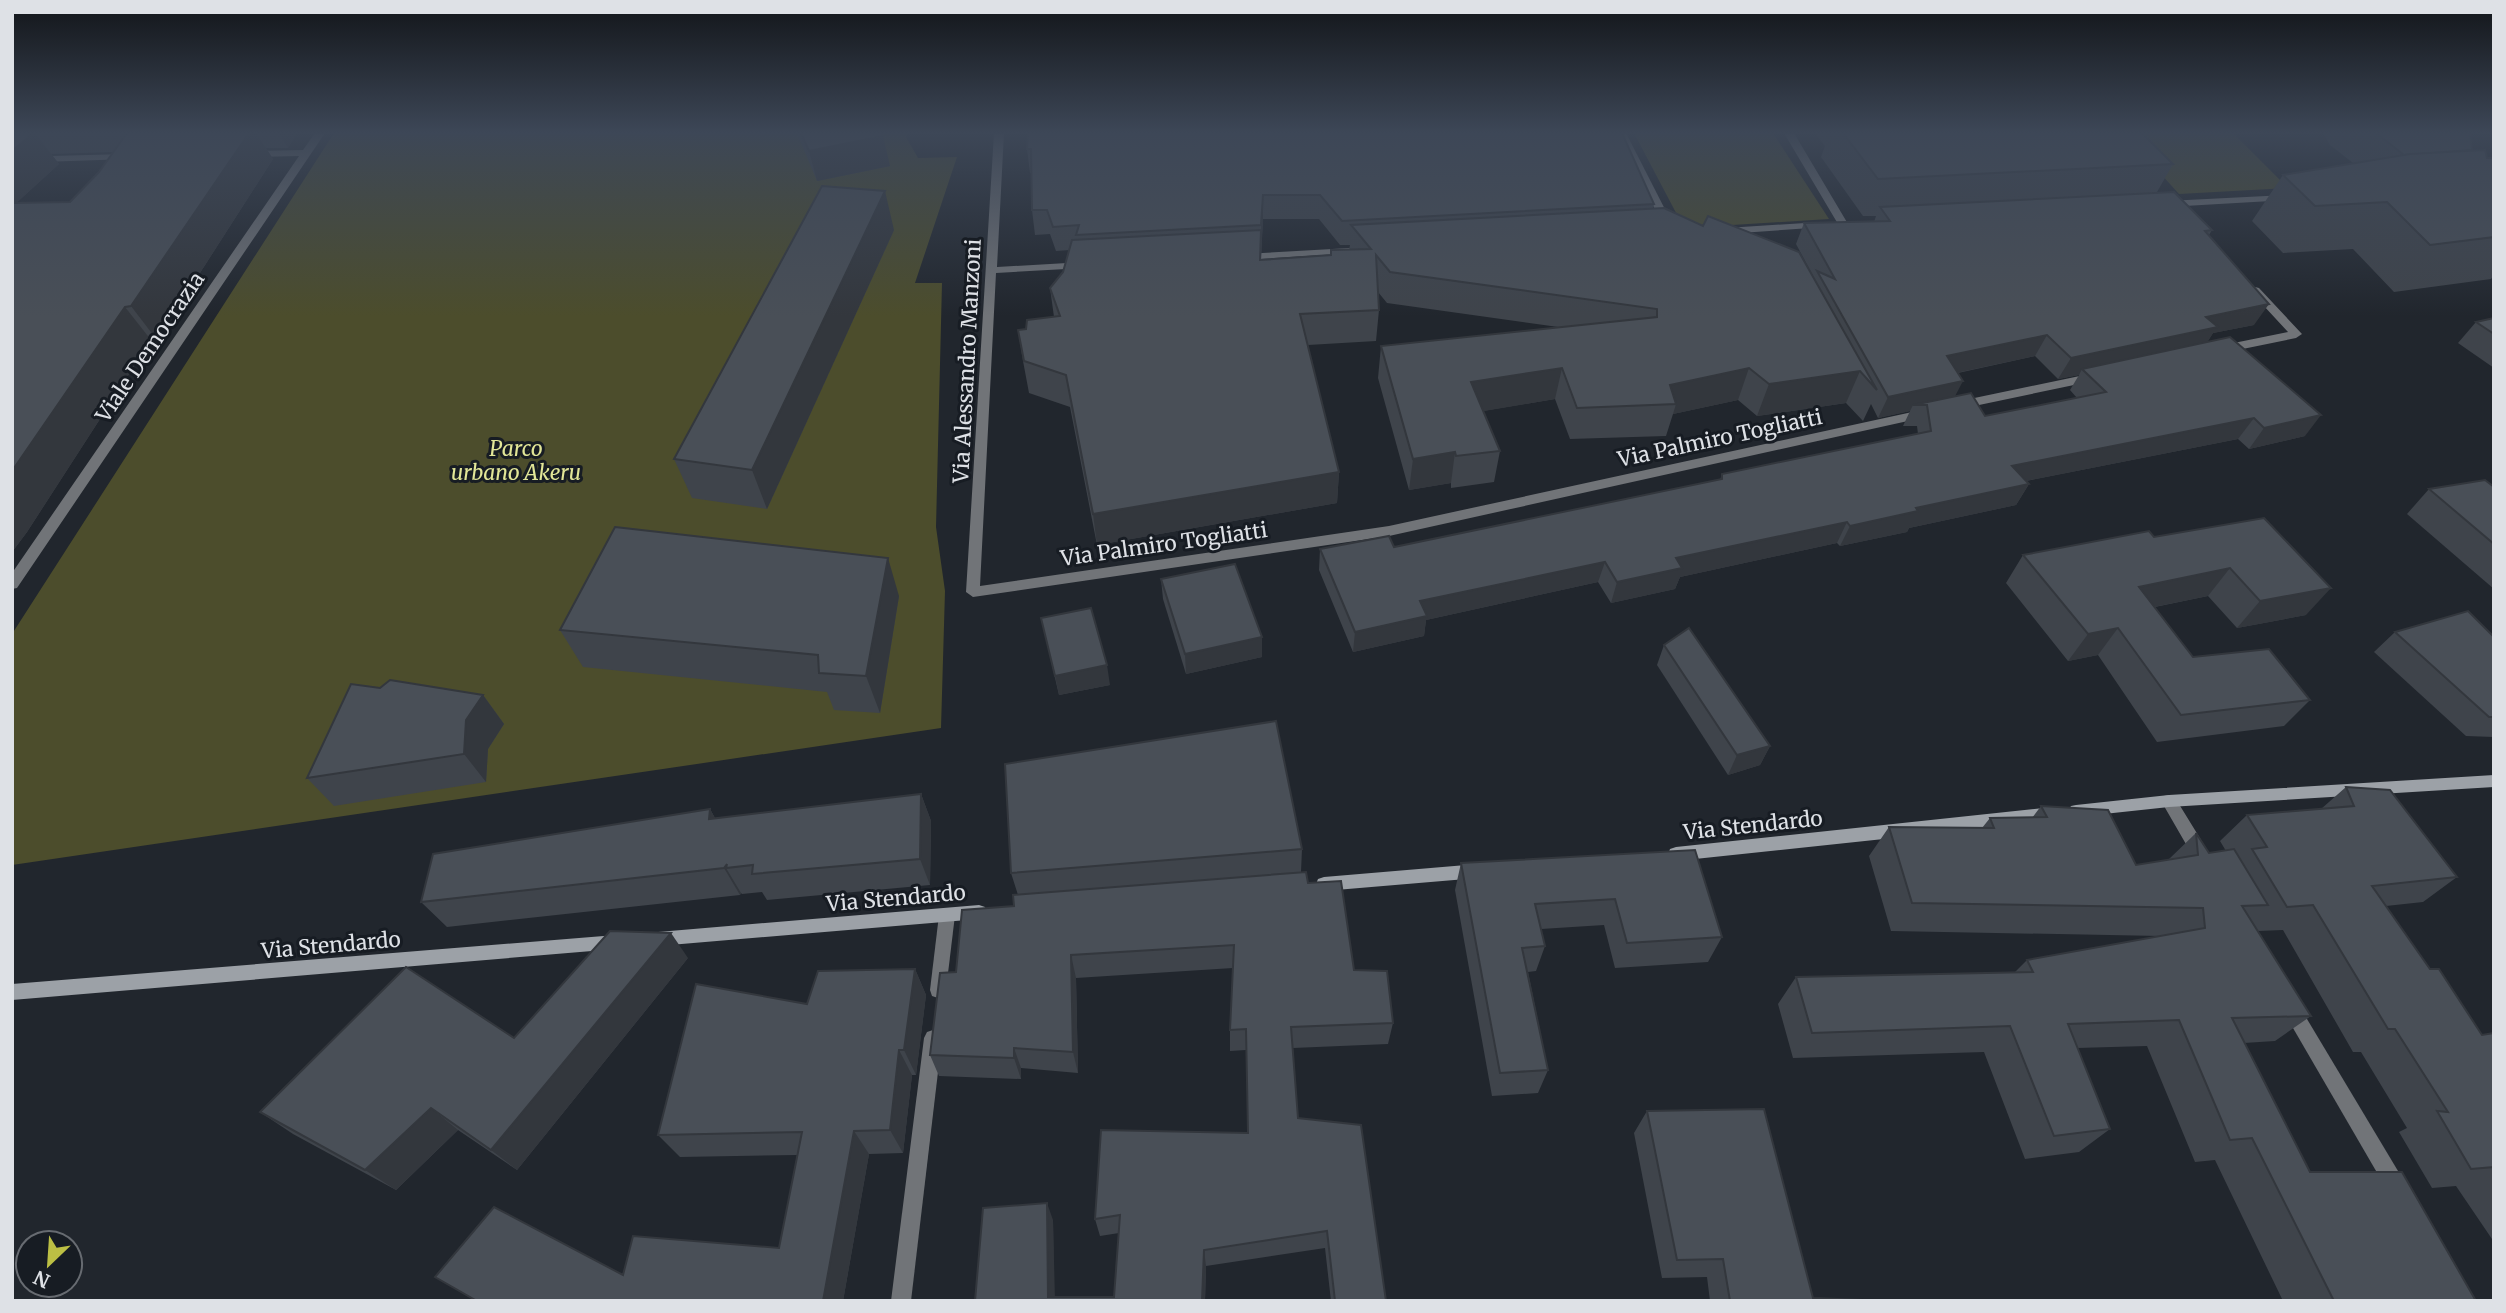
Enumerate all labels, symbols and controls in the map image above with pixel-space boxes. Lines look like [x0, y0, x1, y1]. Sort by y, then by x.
street label: Via Alessandro Manzoni [947, 238, 987, 485]
street label: Viale Democrazia [89, 267, 210, 428]
street label: Via Palmiro Togliatti [1614, 403, 1825, 473]
park label: Parco urbano Akeru [451, 435, 581, 486]
street label: Via Palmiro Togliatti [1058, 516, 1269, 572]
street label: Via Stendardo [1681, 804, 1824, 846]
street label: Via Stendardo [824, 878, 967, 918]
street label: Via Stendardo [259, 925, 402, 965]
north arrow [14, 1229, 84, 1299]
text: N [30, 1265, 54, 1293]

